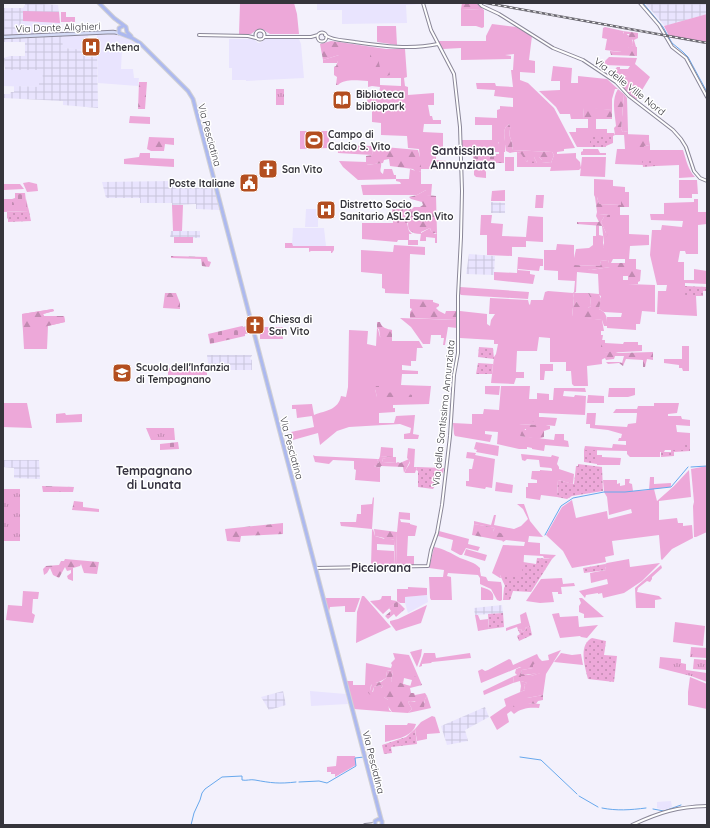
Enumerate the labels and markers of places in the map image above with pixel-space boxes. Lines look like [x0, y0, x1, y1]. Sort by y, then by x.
hospital icon: Athena [80, 36, 102, 58]
place label: Athena [105, 41, 139, 54]
place label: Biblioteca bibliopark [356, 88, 405, 113]
library icon: Biblioteca bibliopark [331, 89, 353, 111]
place label: Campo di Calcio S. Vito [328, 128, 390, 153]
sports icon: Campo di Calcio S. Vito [303, 129, 325, 151]
church icon: San Vito [257, 158, 279, 180]
place label: San Vito [282, 163, 322, 176]
public building icon: Poste Italiane [238, 172, 260, 194]
place label: Poste Italiane [169, 177, 235, 190]
place label: Distretto Socio Sanitario ASL2 San Vito [340, 198, 454, 223]
hospital icon: Distretto Socio Sanitario ASL2 San Vito [315, 199, 337, 221]
place label: Chiesa di San Vito [269, 313, 312, 338]
church icon: Chiesa di San Vito [244, 314, 266, 336]
place label: Scuola dell'Infanzia di Tempagnano [136, 361, 230, 386]
school or university icon: Scuola dell'Infanzia di Tempagnano [111, 362, 133, 384]

